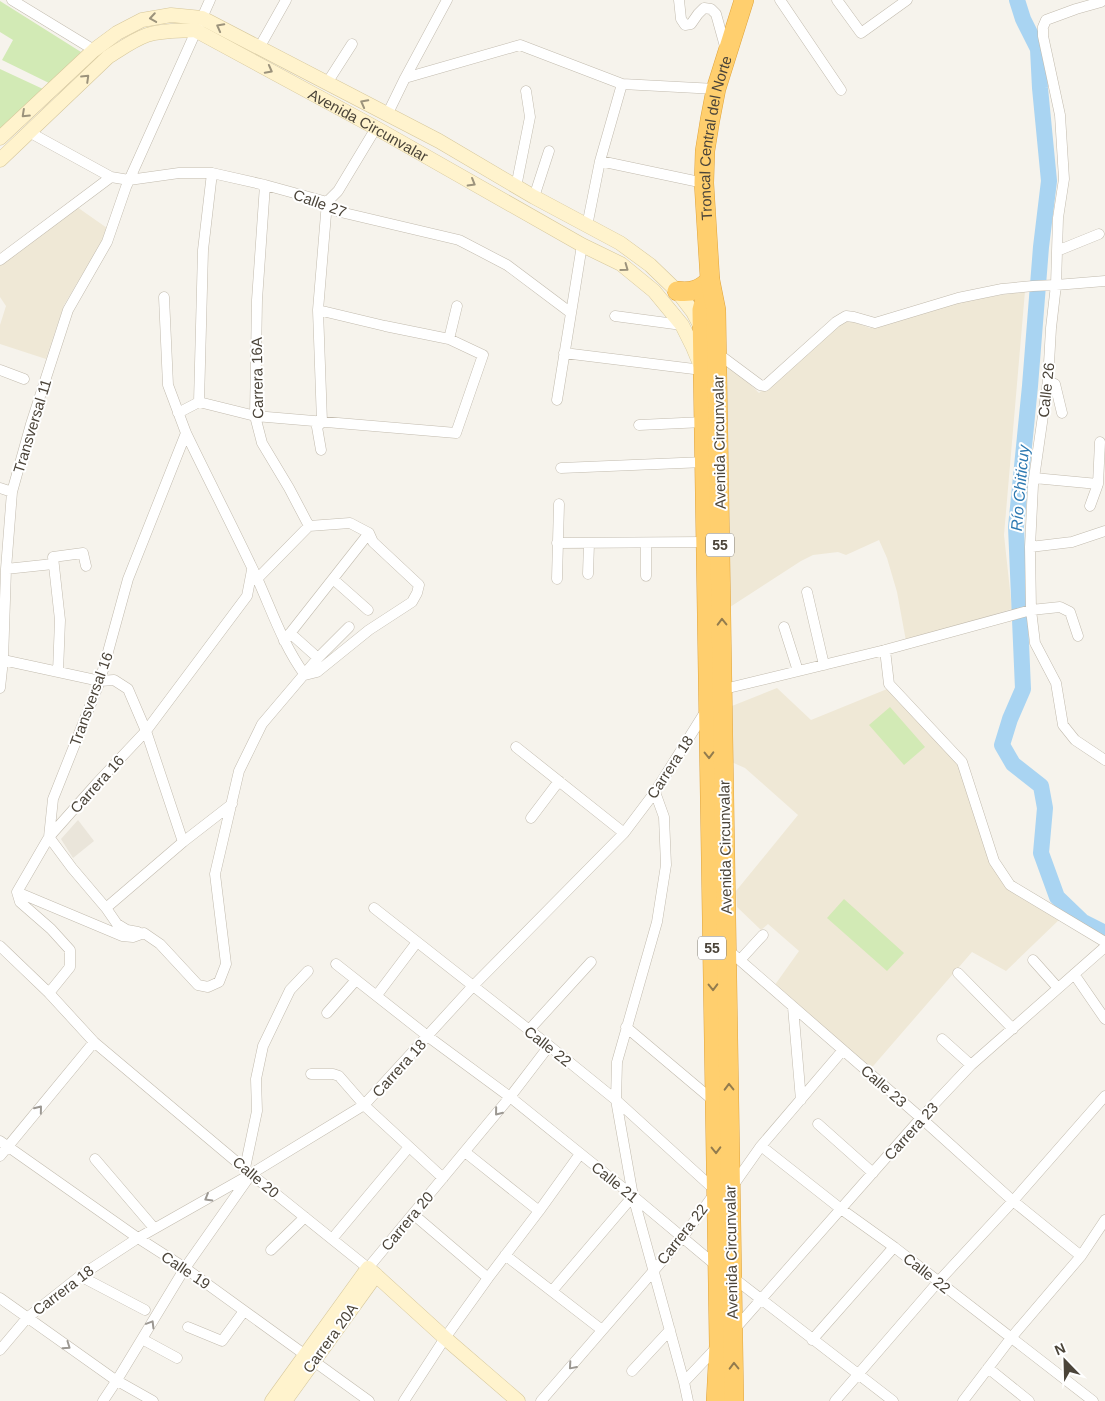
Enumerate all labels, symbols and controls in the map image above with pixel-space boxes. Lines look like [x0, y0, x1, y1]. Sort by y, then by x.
one-way arrow [149, 13, 158, 23]
one-way arrow [217, 23, 226, 33]
street label: Troncal Central del Norte [695, 53, 735, 221]
one-way arrow [264, 64, 273, 74]
one-way arrow [80, 75, 89, 84]
street label: Avenida Circunvalar [306, 85, 431, 164]
one-way arrow [361, 99, 370, 109]
one-way arrow [22, 108, 31, 117]
one-way arrow [467, 176, 476, 186]
street label: Calle 27 [291, 186, 349, 220]
one-way arrow [619, 262, 628, 270]
street label: Carrera 16A [248, 337, 266, 419]
street label: Calle 26 [1035, 362, 1057, 418]
street label: Avenida Circunvalar [709, 375, 729, 509]
street label: Transversal 11 [10, 377, 54, 475]
water label: Río Chiticuy [1008, 443, 1032, 532]
road number: 55 [706, 534, 734, 556]
one-way arrow [716, 618, 727, 626]
street label: Transversal 16 [66, 650, 116, 748]
street label: Carrera 18 [643, 732, 697, 802]
street label: Carrera 16 [67, 752, 127, 816]
one-way arrow [704, 752, 714, 759]
street label: Avenida Circunvalar [715, 780, 735, 914]
road number: 55 [698, 936, 726, 960]
one-way arrow [708, 984, 718, 992]
street label: Calle 22 [521, 1022, 575, 1070]
street label: Carrera 18 [369, 1036, 429, 1100]
street label: Calle 23 [858, 1062, 910, 1110]
one-way arrow [724, 1083, 734, 1091]
street label: Carrera 23 [881, 1099, 941, 1163]
one-way arrow [33, 1105, 42, 1114]
one-way arrow [495, 1106, 503, 1115]
one-way arrow [710, 1146, 721, 1154]
street label: Calle 20 [229, 1153, 283, 1201]
street label: Calle 21 [588, 1158, 642, 1206]
street label: Avenida Circunvalar [721, 1185, 741, 1319]
street label: Carrera 20 [377, 1188, 437, 1254]
one-way arrow [205, 1192, 214, 1202]
street label: Carrera 22 [653, 1201, 711, 1267]
street label: Calle 19 [158, 1248, 214, 1292]
street label: Calle 22 [900, 1249, 954, 1297]
street label: Carrera 18 [29, 1262, 97, 1318]
street label: Carrera 20A [299, 1300, 361, 1376]
one-way arrow [145, 1320, 155, 1329]
north arrow [1040, 1336, 1090, 1386]
one-way arrow [61, 1340, 71, 1349]
text: N [1052, 1340, 1068, 1358]
one-way arrow [568, 1360, 577, 1369]
one-way arrow [728, 1362, 739, 1370]

